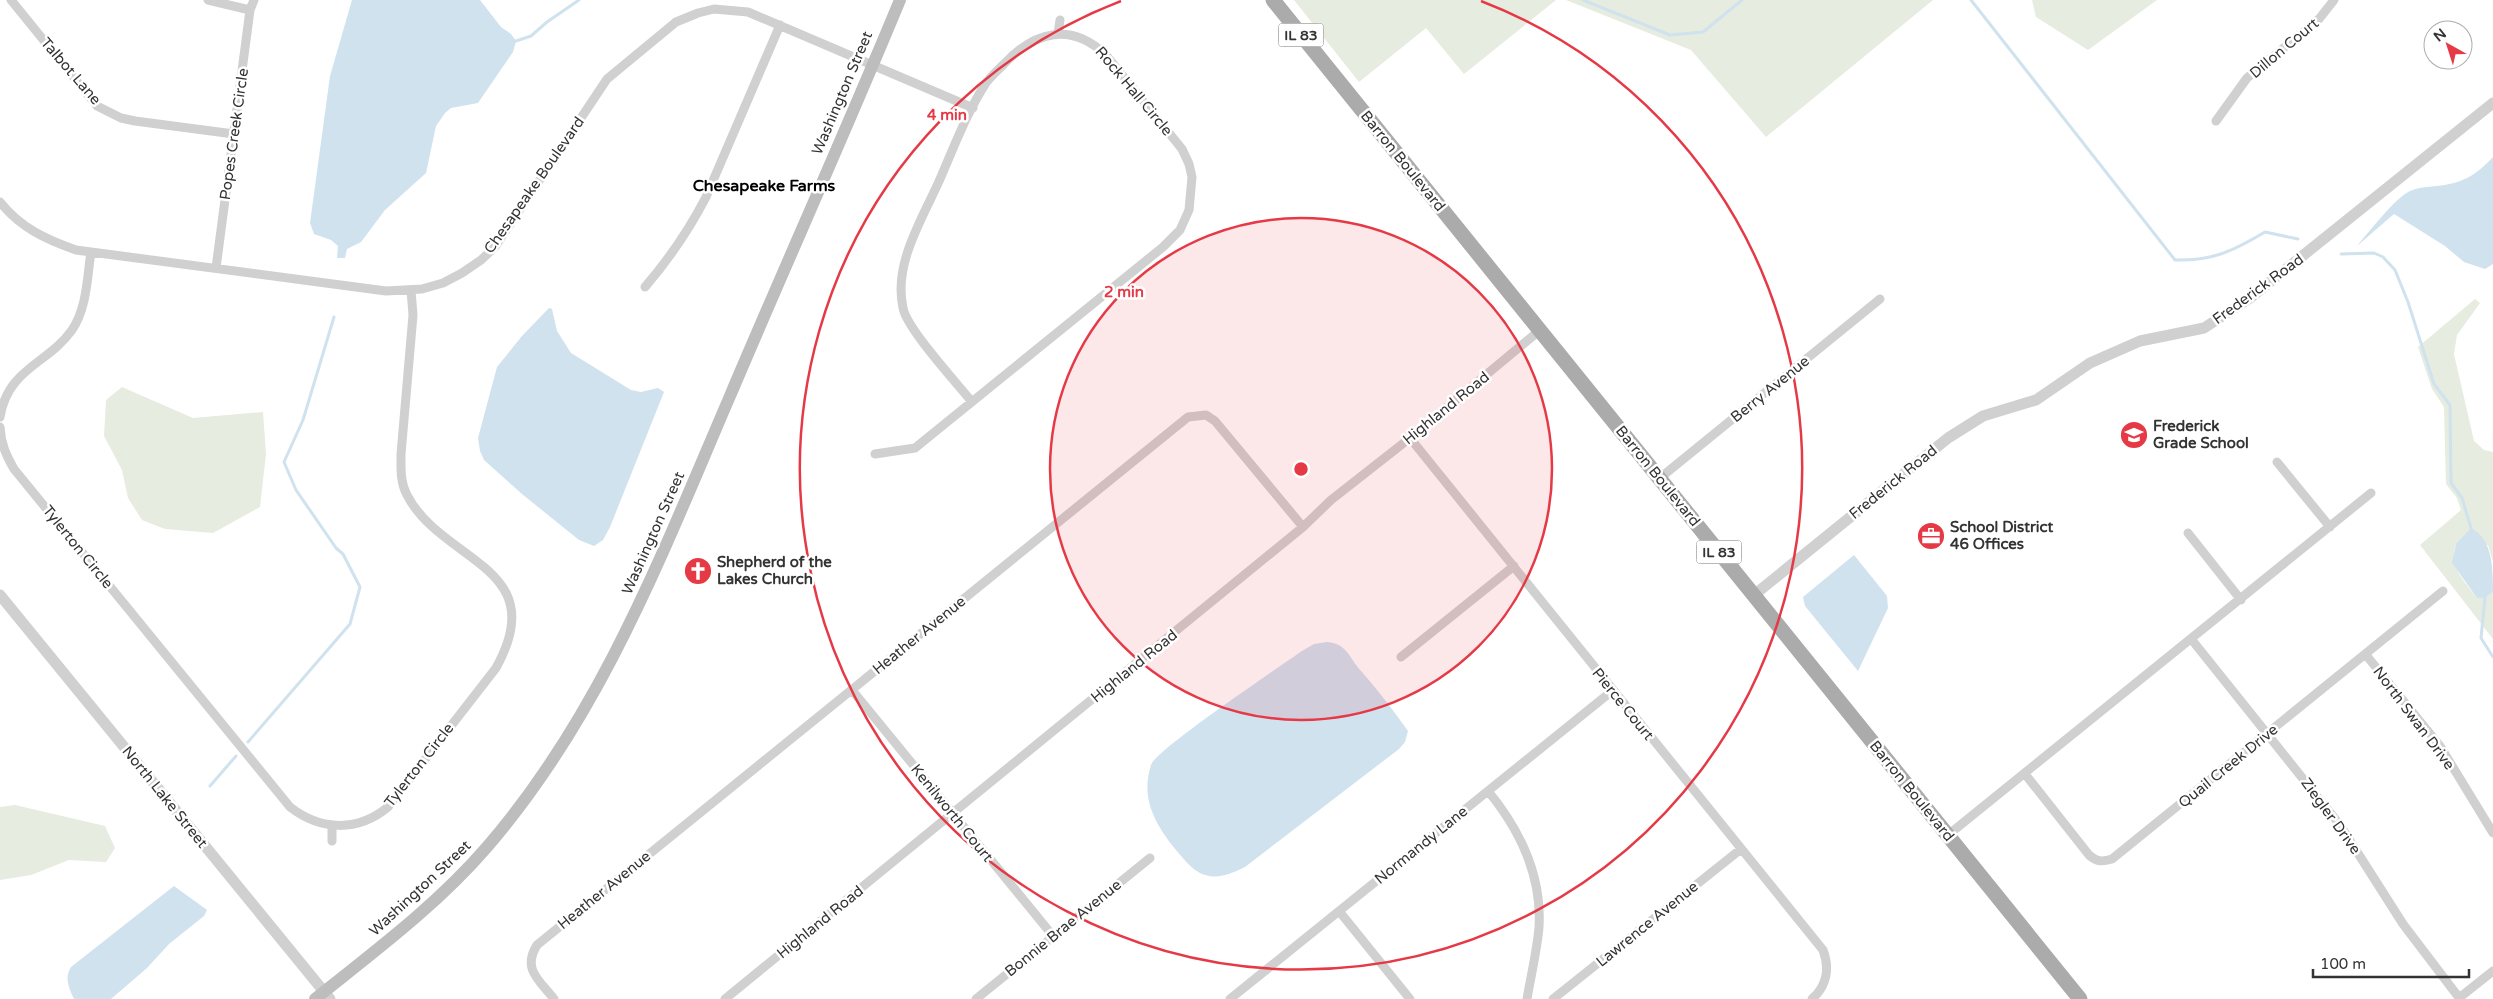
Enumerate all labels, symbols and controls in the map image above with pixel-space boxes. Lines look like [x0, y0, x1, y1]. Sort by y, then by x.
street label: Dillon Court [2246, 14, 2322, 82]
north arrow [2423, 20, 2473, 70]
road number: IL 83 [1278, 24, 1324, 46]
text: N [2430, 25, 2450, 45]
street label: Washington Street [808, 28, 876, 157]
street label: Talbot Lane [37, 34, 105, 108]
street label: Rock Hall Circle [1091, 43, 1177, 139]
street label: Popes Creek Circle [216, 67, 252, 201]
text: 4 min [927, 106, 967, 124]
street label: Barron Boulevard [1357, 107, 1449, 215]
street label: Chesapeake Boulevard [480, 113, 588, 257]
district label: Chesapeake Farms [693, 176, 836, 196]
street label: Frederick Road [2209, 250, 2307, 328]
text: 2 min [1104, 283, 1144, 301]
street label: Berry Avenue [1727, 352, 1813, 426]
street label: Highland Road [1399, 368, 1493, 448]
place label: Frederick Grade School [2153, 417, 2249, 452]
school or university icon: Frederick Grade School [2119, 420, 2149, 450]
street label: Barron Boulevard [1612, 422, 1704, 530]
street label: Frederick Road [1845, 441, 1941, 523]
centre of rings [1292, 460, 1310, 478]
street label: Washington Street [618, 469, 688, 597]
street label: Tylerton Circle [39, 502, 117, 592]
place label: School District 46 Offices [1950, 518, 2053, 553]
office icon: School District 46 Offices [1916, 521, 1946, 551]
road number: IL 83 [1696, 540, 1742, 564]
place label: Shepherd of the Lakes Church [717, 553, 832, 588]
church icon: Shepherd of the Lakes Church [683, 556, 713, 586]
street label: Heather Avenue [869, 592, 969, 678]
street label: Highland Road [1087, 626, 1181, 706]
street label: North Swan Drive [2369, 663, 2459, 773]
street label: Pierce Court [1588, 664, 1658, 744]
street label: Tylerton Circle [381, 719, 457, 811]
street label: Quail Creek Drive [2175, 720, 2281, 812]
street label: Barron Boulevard [1866, 737, 1958, 845]
street label: North Lake Street [118, 742, 212, 852]
street label: Kenilworth Court [907, 761, 997, 866]
street label: Ziegler Drive [2297, 774, 2365, 858]
street label: Normandy Lane [1371, 802, 1471, 888]
street label: Washington Street [365, 836, 475, 940]
street label: Heather Avenue [554, 847, 654, 933]
street label: Bonnie Brae Avenue [1001, 876, 1125, 980]
street label: Lawrence Avenue [1592, 877, 1702, 971]
street label: Highland Road [773, 882, 867, 962]
scale bar [2313, 946, 2469, 978]
text: 100 m [2320, 955, 2366, 973]

